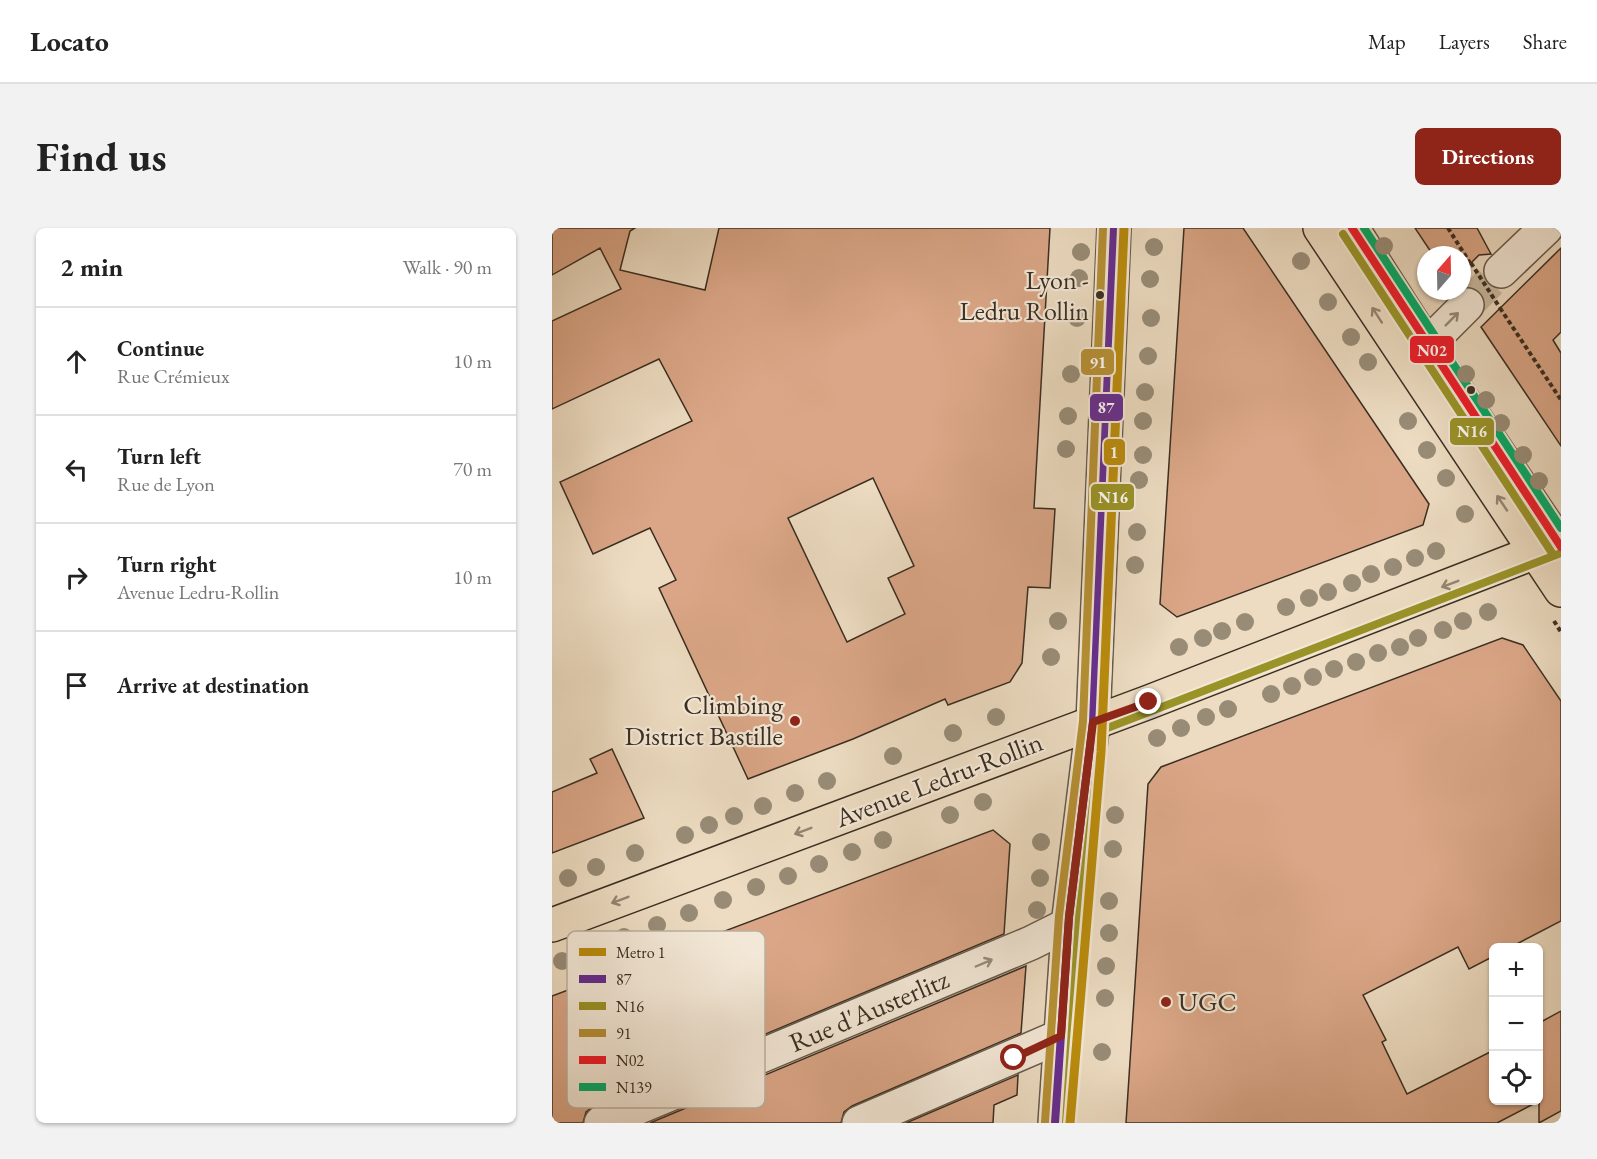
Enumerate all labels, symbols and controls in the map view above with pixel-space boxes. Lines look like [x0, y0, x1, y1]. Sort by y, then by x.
text: Locato [30, 23, 109, 59]
text: Map [1368, 28, 1406, 55]
text: Layers [1439, 28, 1490, 55]
text: Share [1523, 28, 1567, 55]
button: Directions [1415, 128, 1561, 185]
text: Find us [36, 129, 167, 184]
north arrow [1417, 246, 1471, 300]
text: 2 min [60, 250, 123, 284]
text: Walk · 90 m [403, 254, 492, 280]
place label: Lyon - Ledru Rollin [960, 263, 1089, 328]
marker: Lyon - Ledru Rollin [1094, 289, 1106, 301]
one-way arrow [1371, 307, 1383, 324]
one-way arrow [1445, 312, 1460, 327]
text: Continue [117, 334, 204, 363]
line badge: N02 [1409, 335, 1455, 364]
text: N02 [1417, 340, 1447, 361]
icon: ahead [60, 345, 93, 378]
text: 10 m [453, 348, 492, 374]
line badge: 91 [1080, 348, 1115, 376]
text: 91 [1090, 352, 1106, 373]
text: Rue Crémieux [117, 363, 230, 389]
unlabelled marker [1465, 384, 1477, 396]
line badge: 87 [1089, 393, 1124, 422]
text: 87 [1098, 397, 1115, 418]
line badge: N16 [1449, 417, 1495, 446]
text: N16 [1457, 421, 1487, 442]
line badge: 1 [1103, 438, 1126, 466]
text: Turn left [117, 442, 201, 471]
text: 1 [1110, 442, 1118, 463]
icon: left [60, 453, 93, 486]
text: 70 m [453, 456, 492, 482]
text: Rue de Lyon [117, 471, 215, 497]
line badge: N16 [1090, 483, 1135, 511]
text: N16 [1098, 487, 1128, 508]
one-way arrow [1496, 495, 1508, 512]
text: Turn right [117, 550, 216, 579]
icon: right [60, 561, 93, 594]
text: 10 m [453, 564, 492, 590]
text: Avenue Ledru-Rollin [117, 579, 279, 605]
one-way arrow [1442, 579, 1460, 590]
icon: arrive [60, 669, 93, 702]
text: Arrive at destination [117, 671, 309, 700]
place label: Climbing District Bastille [624, 687, 783, 753]
route end [1135, 688, 1161, 714]
marker: Climbing District Bastille [788, 714, 802, 728]
street label: Avenue Ledru-Rollin [829, 724, 1047, 836]
one-way arrow [794, 827, 812, 838]
one-way arrow [611, 895, 630, 906]
legend [567, 931, 765, 1108]
text: Metro 1 [616, 942, 666, 963]
map controls [1489, 943, 1543, 1105]
button: + [1489, 943, 1543, 997]
one-way arrow [975, 957, 993, 968]
street label: Rue d'Austerlitz [784, 961, 955, 1060]
text: 87 [616, 969, 632, 990]
place label: UGC [1178, 984, 1237, 1019]
marker: UGC [1159, 995, 1173, 1009]
text: N16 [616, 996, 644, 1017]
button: − [1489, 997, 1543, 1051]
text: 91 [616, 1023, 631, 1044]
route start [1000, 1044, 1026, 1070]
text: N02 [616, 1050, 644, 1071]
button: locate [1489, 1051, 1543, 1105]
text: N139 [616, 1077, 652, 1098]

